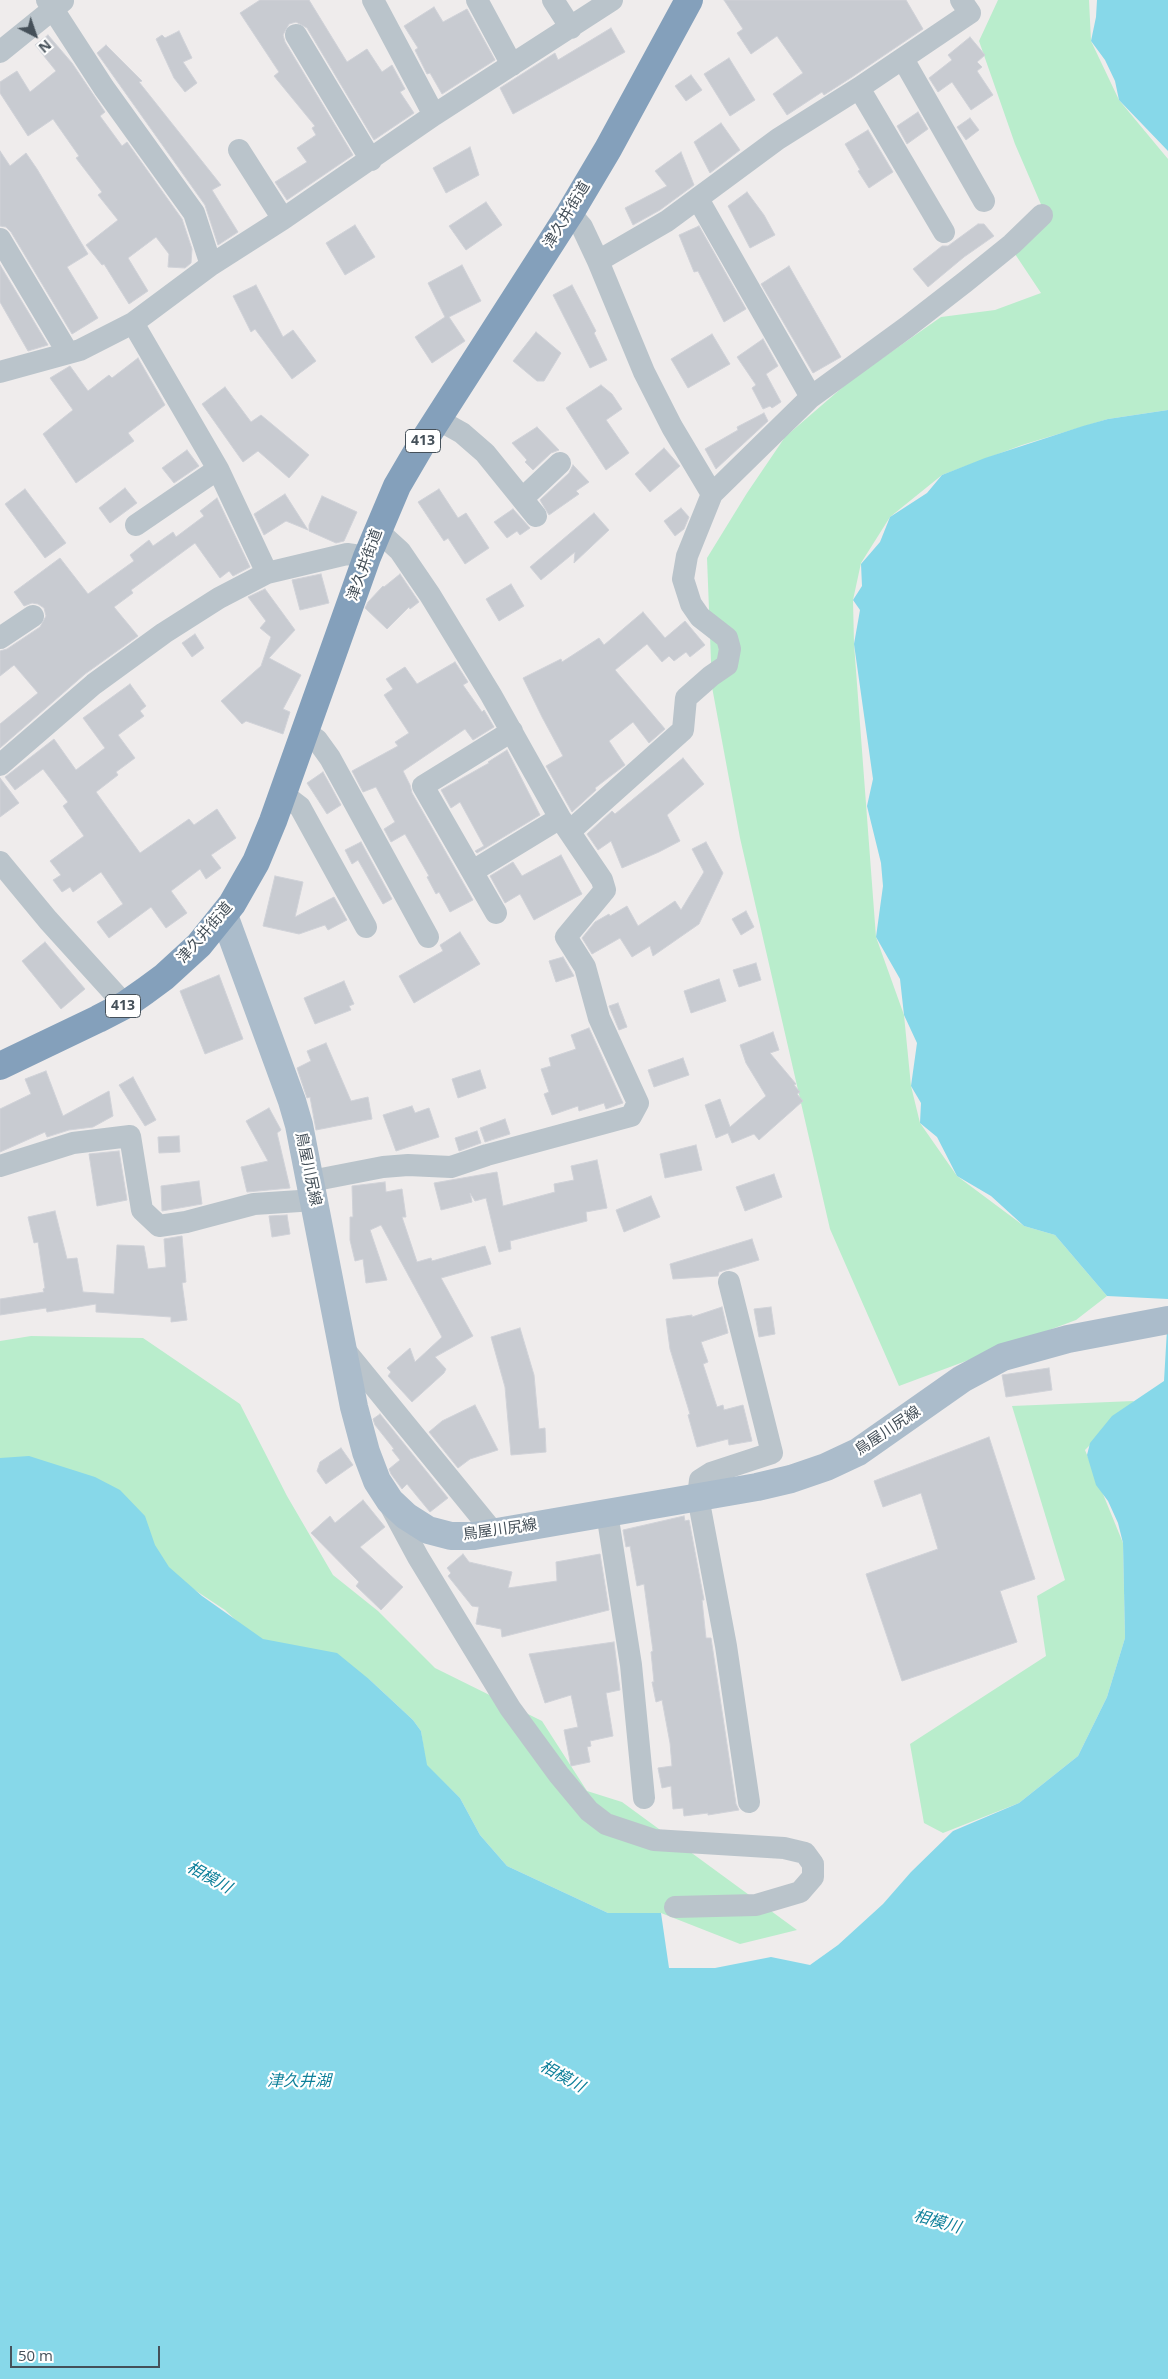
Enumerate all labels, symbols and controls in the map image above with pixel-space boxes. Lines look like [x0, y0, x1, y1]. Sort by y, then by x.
north arrow [10, 10, 60, 60]
text: N [35, 36, 56, 58]
street label: 津久井街道 [540, 178, 594, 252]
road number: 413 [406, 430, 440, 452]
street label: 津久井街道 [344, 527, 386, 603]
street label: 津久井街道 [174, 899, 236, 967]
road number: 413 [106, 994, 140, 1018]
street label: 鳥屋川尻線 [291, 1130, 325, 1208]
street label: 鳥屋川尻線 [852, 1403, 924, 1459]
street label: 鳥屋川尻線 [462, 1516, 538, 1544]
water label: 相模川 [183, 1858, 235, 1898]
water label: 相模川 [536, 2057, 588, 2097]
water label: 津久井湖 [267, 2071, 331, 2091]
water label: 相模川 [911, 2206, 963, 2238]
scale bar [12, 2336, 162, 2368]
text: 50 m [18, 2345, 53, 2365]

